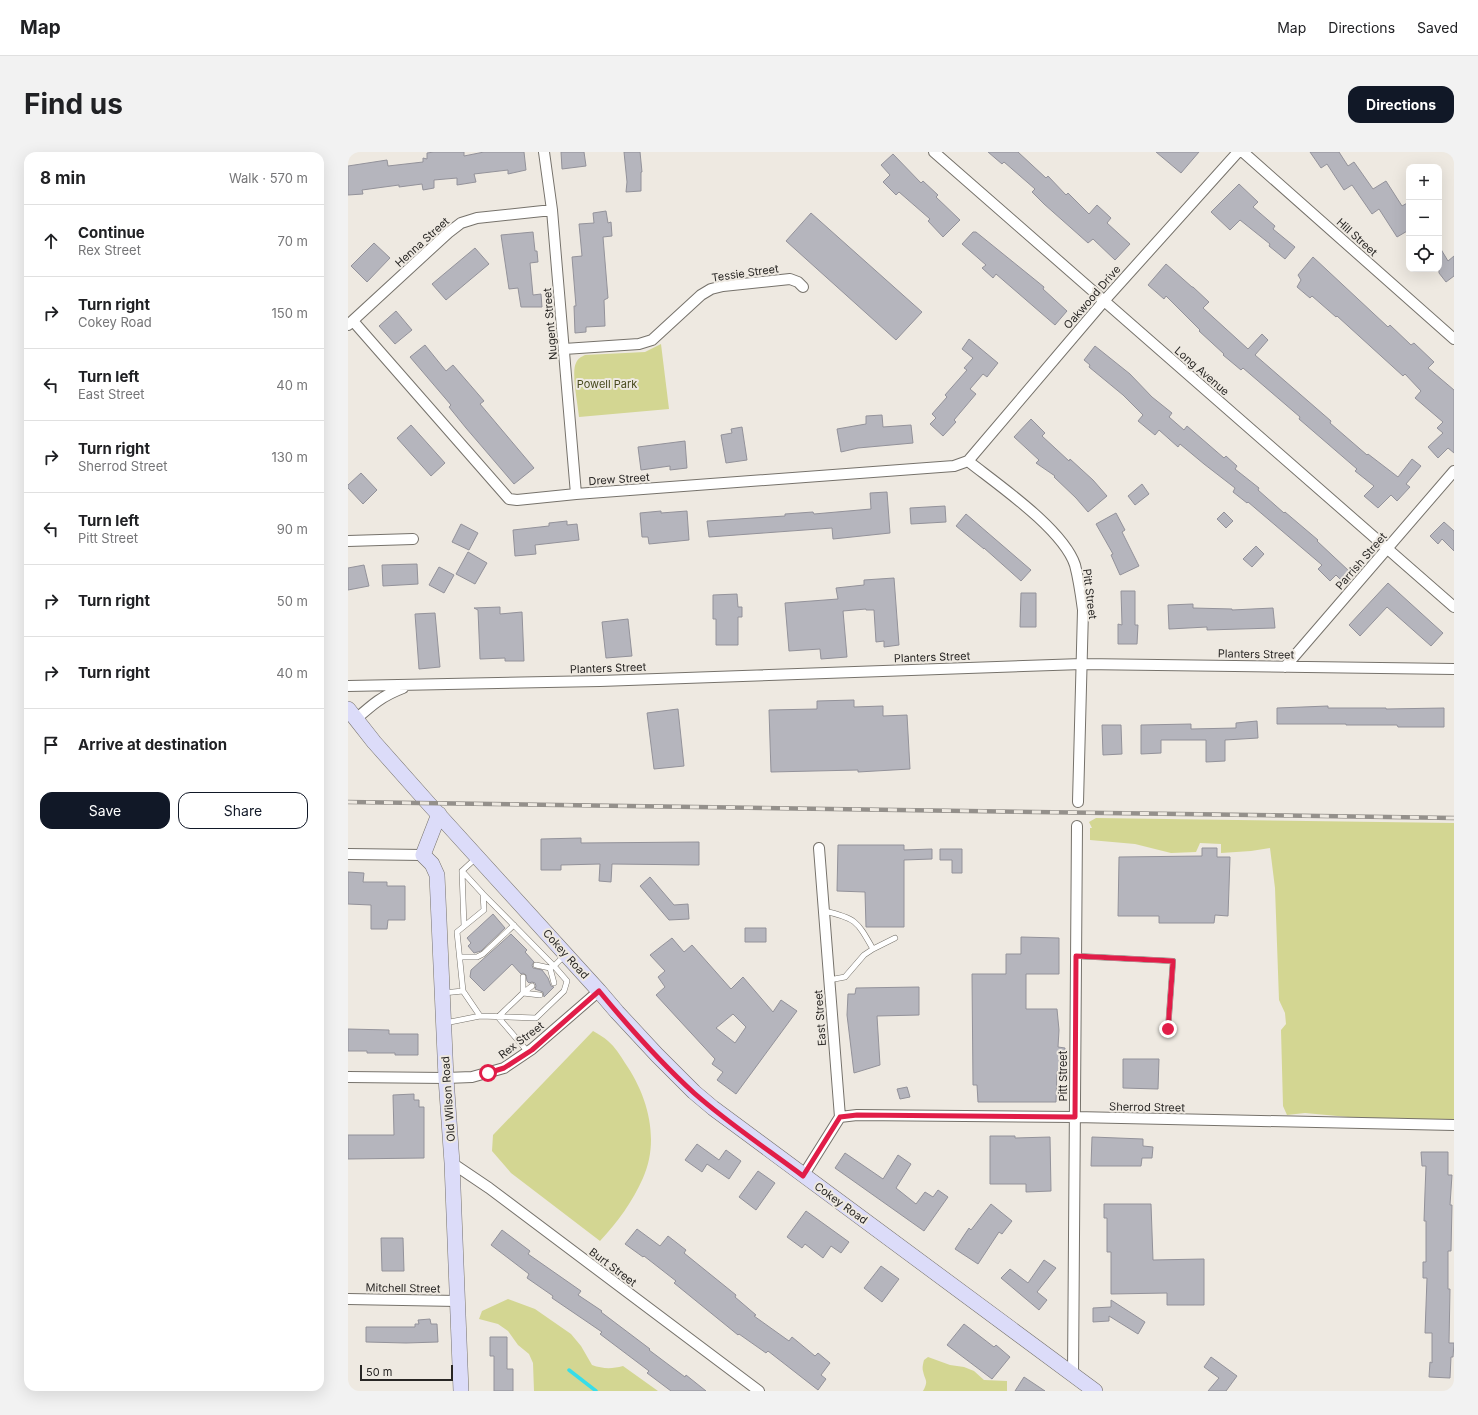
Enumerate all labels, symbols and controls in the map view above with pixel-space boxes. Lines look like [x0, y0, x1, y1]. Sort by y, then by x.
text: Map [20, 16, 61, 39]
text: Map [1277, 19, 1306, 36]
text: Directions [1328, 19, 1395, 36]
text: Saved [1417, 19, 1458, 36]
button: Directions [1348, 86, 1454, 123]
text: Find us [24, 87, 123, 121]
map controls [1406, 164, 1442, 272]
button: + [1406, 164, 1442, 200]
text: 8 min [40, 168, 86, 188]
text: Walk · 570 m [229, 170, 308, 186]
button: − [1406, 200, 1442, 236]
street label: Henna Street [392, 214, 452, 270]
street label: Hill Street [1334, 215, 1381, 259]
text: Continue [78, 223, 145, 242]
icon: ahead [40, 230, 62, 252]
text: 70 m [278, 233, 308, 249]
button: locate [1406, 236, 1442, 272]
text: Rex Street [78, 242, 141, 258]
street label: Tessie Street [711, 261, 780, 285]
street label: Oakwood Drive [1061, 262, 1123, 332]
street label: Nugent Street [540, 287, 560, 361]
text: Turn right [78, 295, 150, 314]
icon: right [40, 302, 62, 324]
text: 150 m [272, 305, 308, 321]
text: Cokey Road [78, 314, 152, 330]
street label: Long Avenue [1172, 343, 1232, 399]
text: Turn left [78, 367, 139, 386]
icon: left [40, 374, 62, 396]
text: 40 m [276, 377, 308, 393]
park label: Powell Park [577, 377, 637, 391]
text: East Street [78, 386, 145, 402]
text: Turn right [78, 439, 150, 458]
icon: right [40, 446, 62, 468]
text: 130 m [271, 449, 308, 465]
text: Sherrod Street [78, 458, 167, 474]
street label: Drew Street [588, 470, 650, 488]
text: Turn left [78, 511, 139, 530]
icon: left [40, 518, 62, 540]
text: 90 m [277, 521, 308, 537]
street label: Parrish Street [1332, 529, 1390, 592]
text: Pitt Street [78, 530, 138, 546]
street label: Pitt Street [1080, 568, 1100, 620]
icon: right [40, 590, 62, 612]
text: Turn right [78, 591, 150, 610]
text: 50 m [277, 593, 308, 609]
street label: Planters Street [1218, 646, 1295, 662]
street label: Planters Street [894, 649, 971, 665]
street label: Planters Street [570, 660, 647, 676]
icon: right [40, 662, 62, 684]
text: Turn right [78, 663, 150, 682]
text: 40 m [276, 665, 308, 681]
icon: arrive [40, 734, 62, 756]
text: Arrive at destination [78, 735, 227, 754]
button: Save [40, 792, 170, 829]
button: Share [178, 792, 308, 829]
street label: Cokey Road [540, 926, 592, 982]
street label: East Street [811, 989, 829, 1047]
street label: Rex Street [496, 1018, 547, 1062]
route end [1159, 1020, 1177, 1038]
street label: Pitt Street [1056, 1050, 1070, 1101]
street label: Old Wilson Road [438, 1056, 458, 1142]
route start [479, 1064, 497, 1082]
street label: Sherrod Street [1109, 1099, 1185, 1115]
street label: Cokey Road [812, 1179, 870, 1227]
street label: Burt Street [587, 1245, 640, 1290]
street label: Mitchell Street [366, 1280, 441, 1296]
scale bar [360, 1363, 453, 1382]
text: 50 m [366, 1365, 392, 1379]

